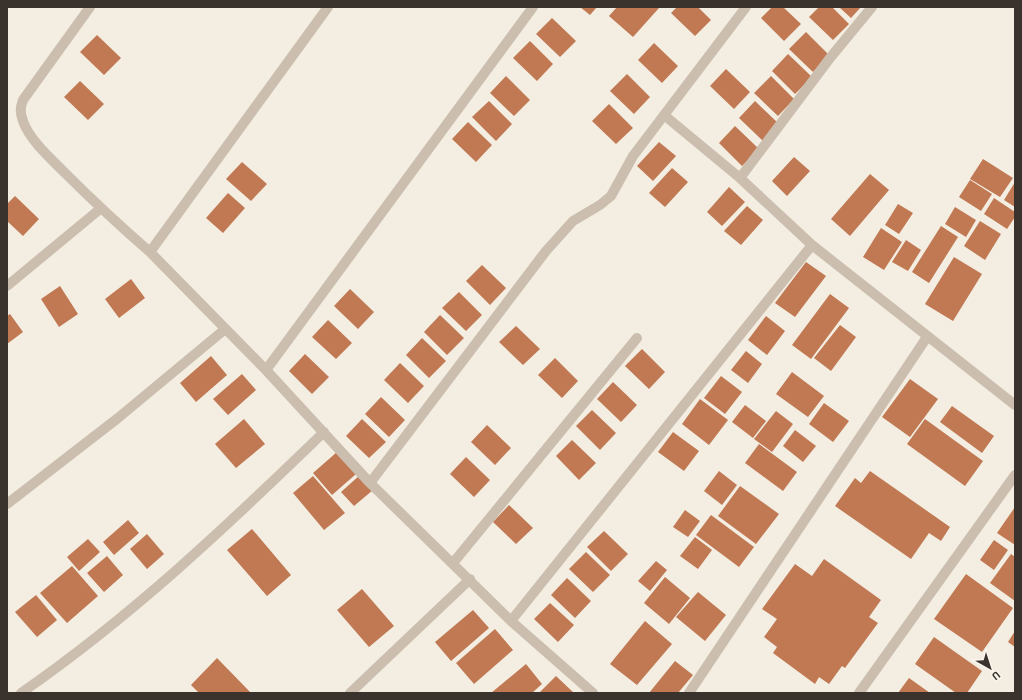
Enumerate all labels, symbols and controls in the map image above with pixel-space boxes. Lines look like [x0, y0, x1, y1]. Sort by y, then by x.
north arrow [970, 648, 1010, 688]
text: U [988, 667, 1004, 684]

